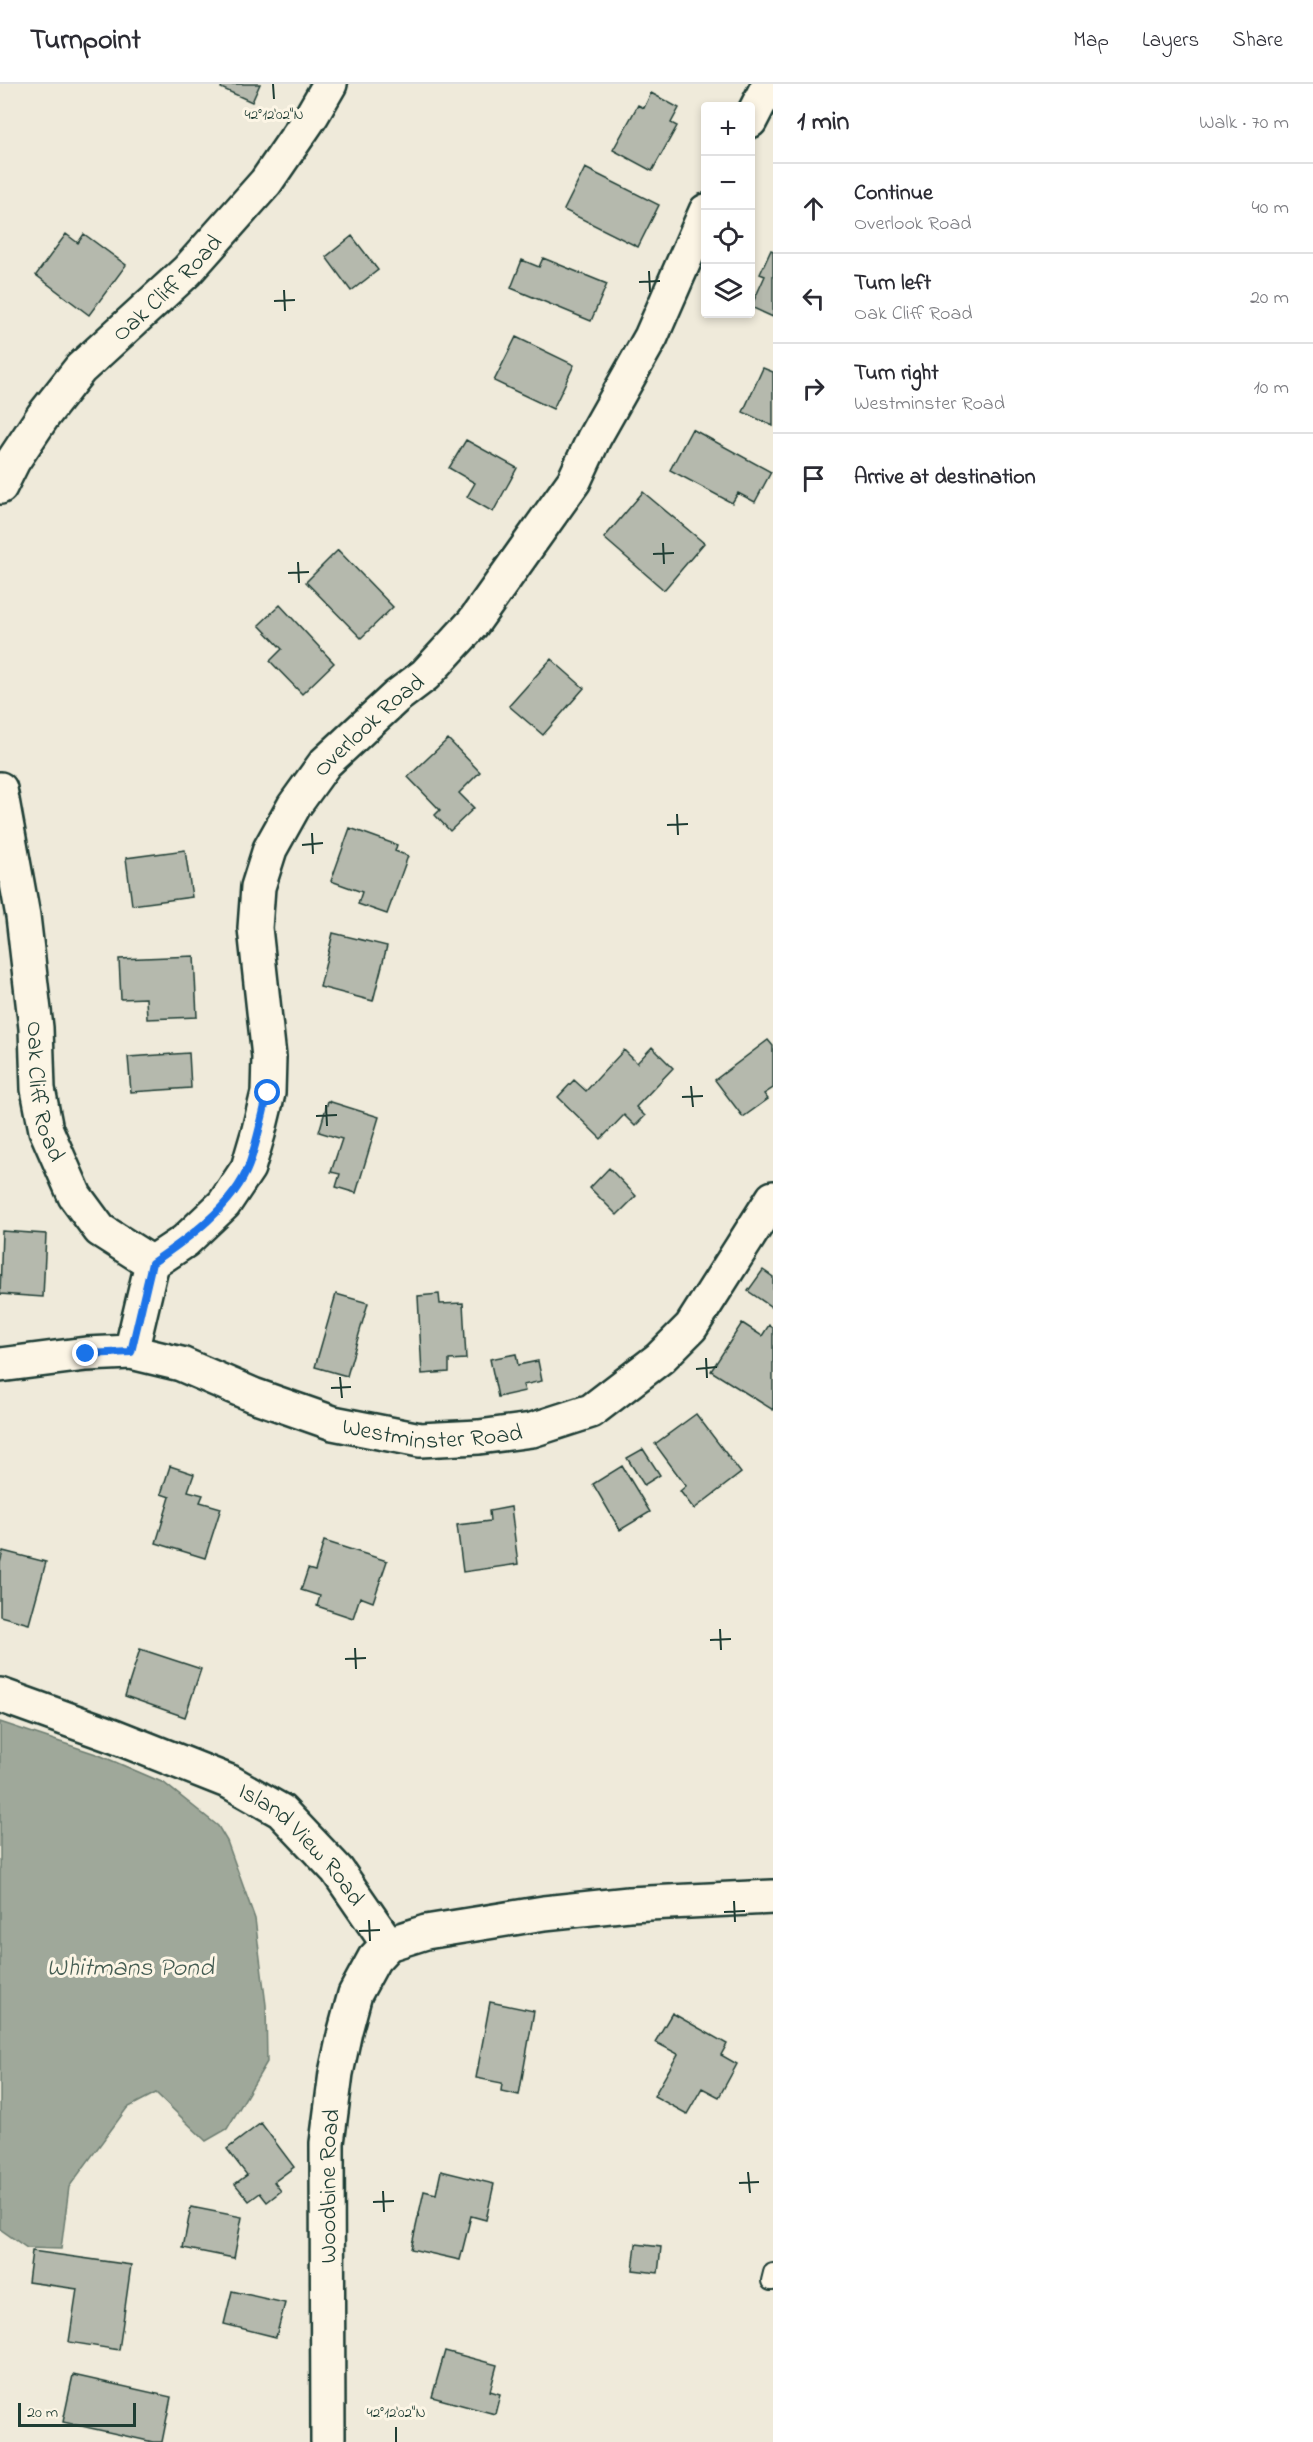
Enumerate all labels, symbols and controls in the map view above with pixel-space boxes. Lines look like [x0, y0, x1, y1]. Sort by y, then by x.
text: Turnpoint [30, 21, 141, 62]
text: Map [1073, 26, 1109, 56]
text: Layers [1142, 26, 1199, 56]
text: Share [1232, 26, 1283, 56]
map controls [701, 102, 755, 318]
button: + [701, 102, 755, 156]
text: 42°12'02"N [244, 104, 304, 126]
text: 1 min [797, 104, 849, 142]
text: Walk · 70 m [1199, 109, 1289, 138]
button: − [701, 156, 755, 210]
text: Continue [854, 178, 933, 210]
icon: ahead [797, 192, 830, 225]
text: 40 m [1252, 194, 1289, 223]
button: locate [701, 210, 755, 264]
text: Overlook Road [854, 210, 971, 239]
street label: Oak Cliff Road [105, 227, 232, 351]
button: layers [701, 264, 755, 318]
text: Turn left [854, 268, 931, 300]
icon: left [797, 282, 830, 315]
text: 20 m [1250, 284, 1289, 313]
text: Oak Cliff Road [854, 300, 973, 329]
text: Turn right [854, 358, 939, 390]
icon: right [797, 372, 830, 405]
text: 10 m [1253, 374, 1289, 403]
text: Westminster Road [854, 390, 1005, 419]
icon: arrive [797, 462, 830, 495]
text: Arrive at destination [854, 462, 1036, 494]
street label: Overlook Road [305, 666, 433, 785]
street label: Oak Cliff Road [16, 1021, 73, 1168]
route start [254, 1079, 280, 1105]
route end [72, 1340, 98, 1366]
street label: Westminster Road [339, 1410, 525, 1461]
street label: Island View Road [231, 1775, 372, 1915]
water label: Whitmans Pond [46, 1950, 215, 1988]
street label: Woodbine Road [312, 2106, 351, 2264]
scale bar [18, 2400, 136, 2428]
text: 20 m [27, 2401, 58, 2425]
text: 42°12'02"N [366, 2402, 426, 2424]

